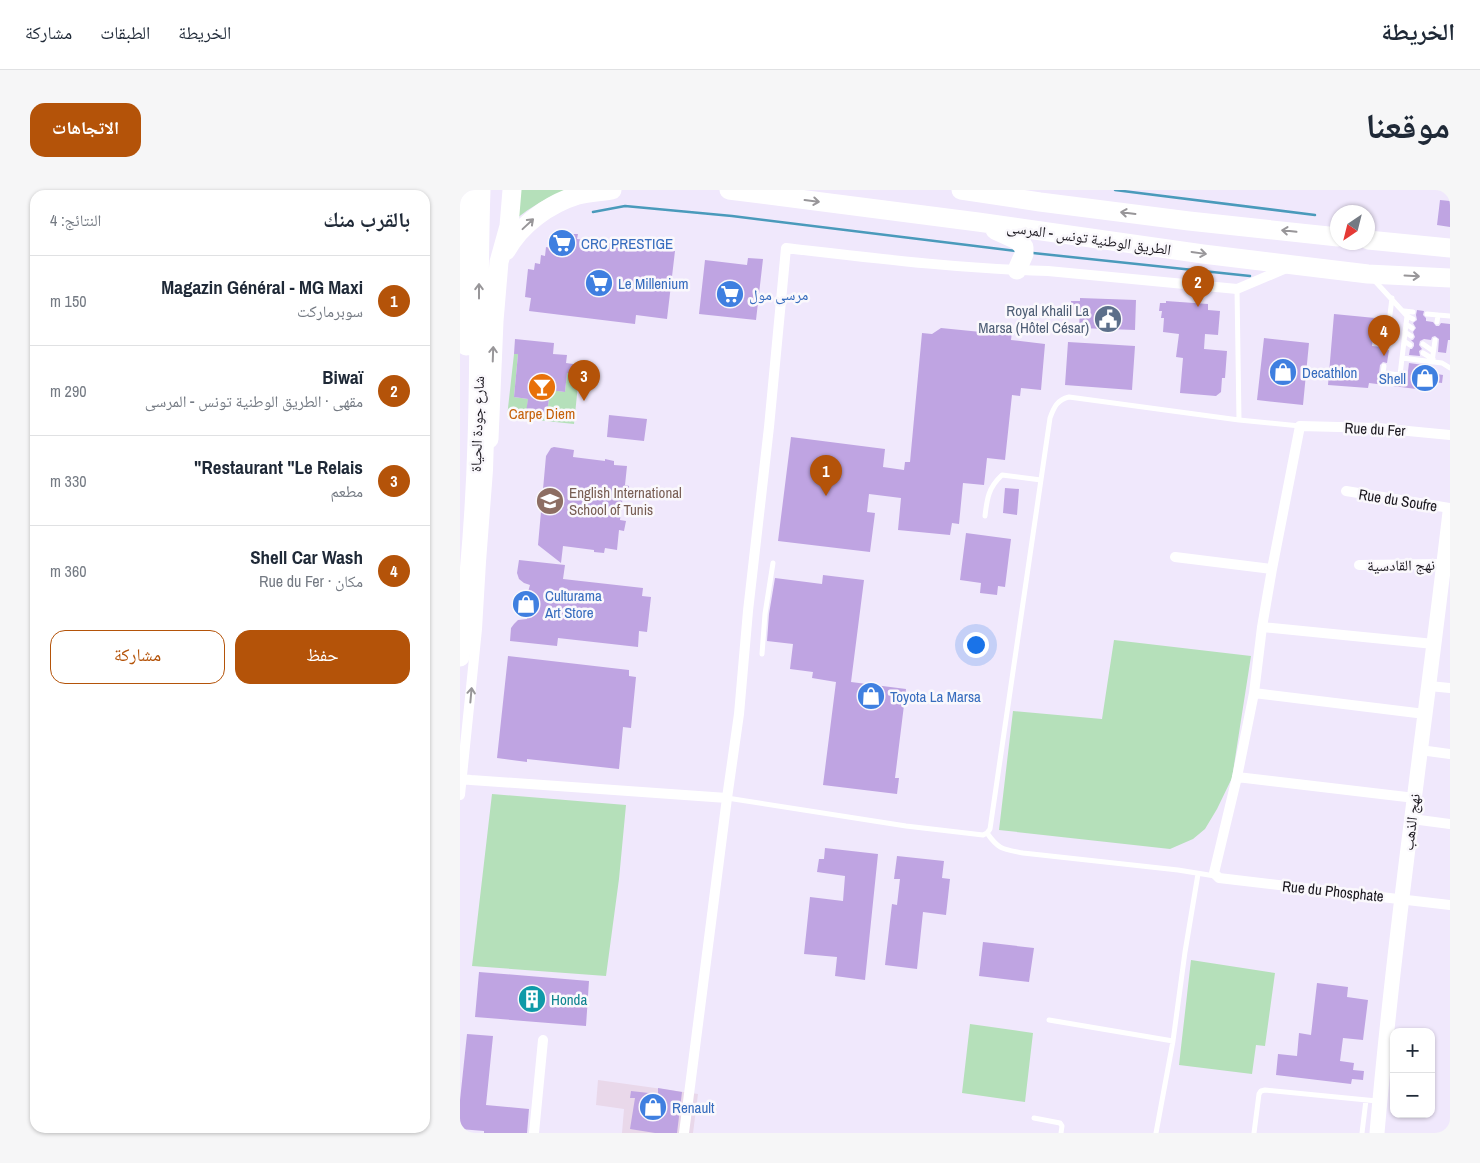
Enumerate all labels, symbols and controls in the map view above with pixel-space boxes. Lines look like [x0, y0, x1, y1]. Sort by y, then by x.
text: الخريطة [1381, 15, 1455, 47]
text: مشاركة [25, 20, 72, 45]
text: الطبقات [100, 20, 150, 45]
text: الخريطة [178, 20, 231, 45]
text: موقعنا [1365, 102, 1450, 149]
button: الاتجاهات [30, 103, 141, 157]
one-way arrow [804, 196, 820, 206]
text: بالقرب منك [323, 205, 410, 234]
north arrow [1330, 205, 1375, 250]
one-way arrow [1120, 208, 1136, 218]
text: النتائج: 4 [50, 209, 101, 231]
street label: الطريق الوطنية تونس - المرسى [1005, 216, 1173, 260]
one-way arrow [522, 218, 535, 230]
one-way arrow [1281, 227, 1297, 236]
supermarket icon: CRC PRESTIGE [547, 228, 577, 258]
place label: CRC PRESTIGE [581, 233, 673, 254]
one-way arrow [1190, 248, 1206, 258]
pin: 2 [1182, 266, 1214, 307]
supermarket icon: Le Millenium [584, 268, 614, 298]
one-way arrow [1404, 272, 1420, 281]
place label: Le Millenium [618, 273, 688, 294]
text: Magazin Général - MG Maxi [161, 274, 363, 300]
supermarket icon: مرسى مول [715, 279, 745, 309]
one-way arrow [474, 283, 484, 299]
place label: مرسى مول [749, 284, 808, 305]
text: 150 m [50, 290, 86, 312]
text: 1 [390, 290, 398, 312]
text: سوبرماركت [297, 300, 363, 322]
place label: Royal Khalil La Marsa (Hôtel César) [978, 300, 1089, 338]
public building icon: Royal Khalil La Marsa (Hôtel César) [1093, 304, 1123, 334]
pin: 4 [1368, 315, 1400, 356]
one-way arrow [488, 346, 498, 362]
shop icon: Decathlon [1268, 357, 1298, 387]
pin: 3 [568, 360, 600, 401]
place label: Decathlon [1302, 362, 1357, 383]
shop icon: Shell [1410, 363, 1440, 393]
text: Biwaï [322, 364, 363, 390]
place label: Shell [1379, 368, 1406, 389]
bar icon: Carpe Diem [527, 372, 557, 402]
street label: شارع جودة الحياة [465, 375, 489, 472]
text: 290 m [50, 380, 86, 402]
text: 2 [390, 380, 398, 402]
text: مقهى · الطريق الوطنية تونس - المرسى [145, 390, 363, 412]
place label: Carpe Diem [509, 403, 575, 424]
street label: Rue du Fer [1344, 417, 1406, 441]
text: Restaurant "Le Relais" [194, 454, 363, 480]
pin: 1 [810, 455, 842, 496]
text: 330 m [50, 470, 86, 492]
text: 3 [390, 470, 398, 492]
text: مطعم [331, 480, 363, 502]
place label: English International School of Tunis [569, 482, 682, 520]
street label: Rue du Soufre [1357, 483, 1439, 517]
school or university icon: English International School of Tunis [535, 486, 565, 516]
text: Shell Car Wash [250, 544, 363, 570]
street label: نهج القادسية [1367, 554, 1435, 576]
text: 360 m [50, 560, 86, 582]
text: 4 [390, 560, 398, 582]
text: مكان · Rue du Fer [259, 570, 363, 592]
place label: Culturama Art Store [544, 585, 602, 623]
shop icon: Culturama Art Store [511, 589, 541, 619]
button: مشاركة [50, 630, 225, 684]
button: حفظ [235, 630, 410, 684]
your location [963, 632, 989, 658]
shop icon: Toyota La Marsa [856, 681, 886, 711]
place label: Toyota La Marsa [890, 686, 981, 707]
one-way arrow [466, 687, 476, 703]
street label: نهج الذهب [1397, 792, 1425, 852]
street label: Rue du Phosphate [1281, 875, 1385, 907]
building icon: Honda [517, 984, 547, 1014]
place label: Honda [551, 989, 587, 1010]
map controls [1390, 1028, 1435, 1118]
button: + [1390, 1028, 1435, 1073]
button: − [1390, 1073, 1435, 1118]
shop icon: Renault [638, 1092, 668, 1122]
place label: Renault [672, 1097, 715, 1118]

